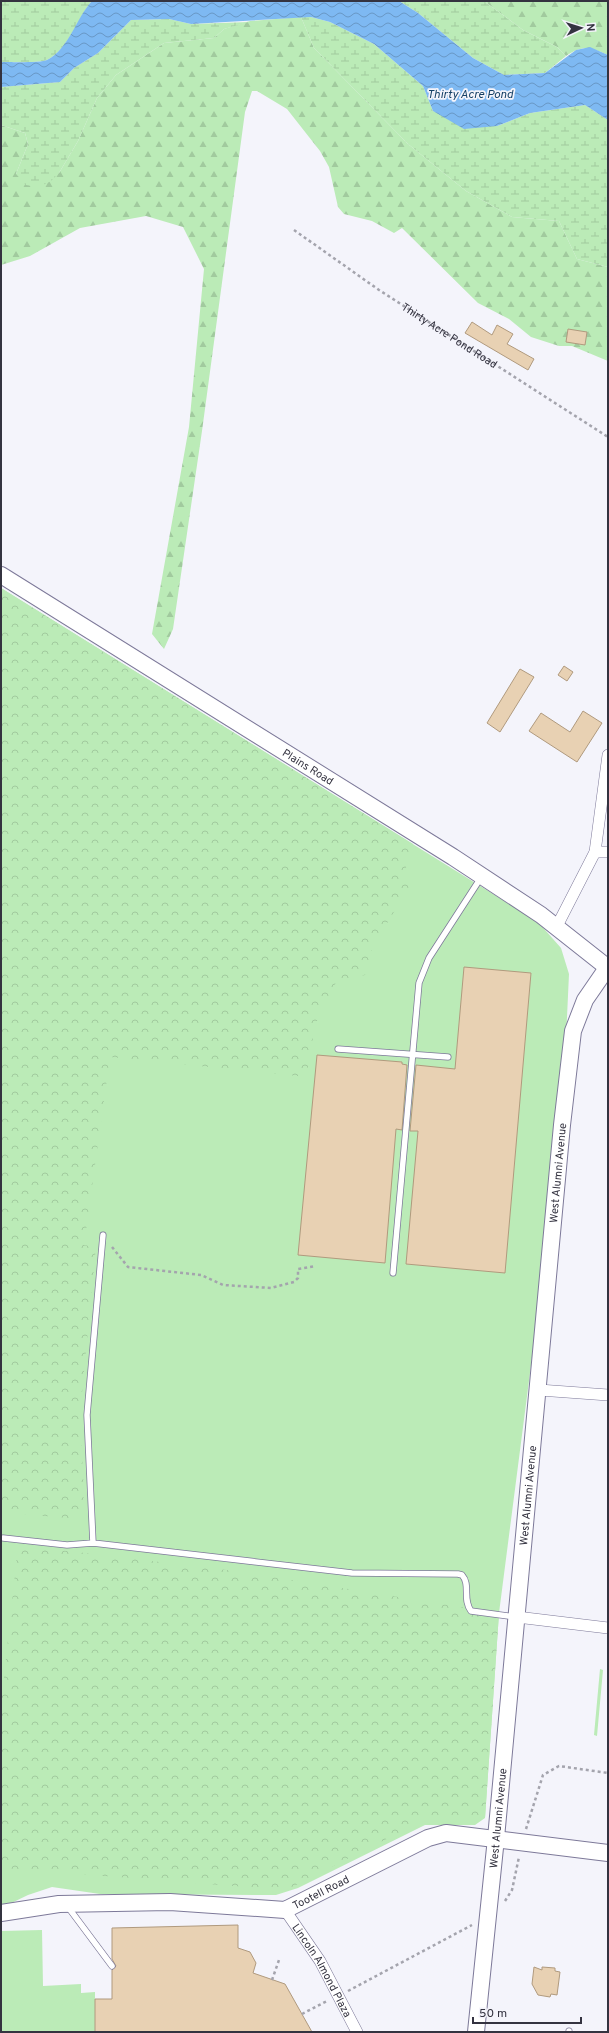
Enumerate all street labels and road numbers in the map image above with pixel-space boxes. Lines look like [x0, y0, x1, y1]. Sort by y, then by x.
street label: Thirty Acre Pond Road [399, 300, 500, 372]
street label: Plains Road [279, 746, 336, 789]
street label: West Alumni Avenue [547, 1122, 570, 1224]
street label: West Alumni Avenue [517, 1445, 540, 1546]
street label: West Alumni Avenue [487, 1768, 510, 1869]
street label: Tootell Road [291, 1873, 352, 1913]
street label: Lincoln Almond Plaza [288, 1921, 354, 2020]

